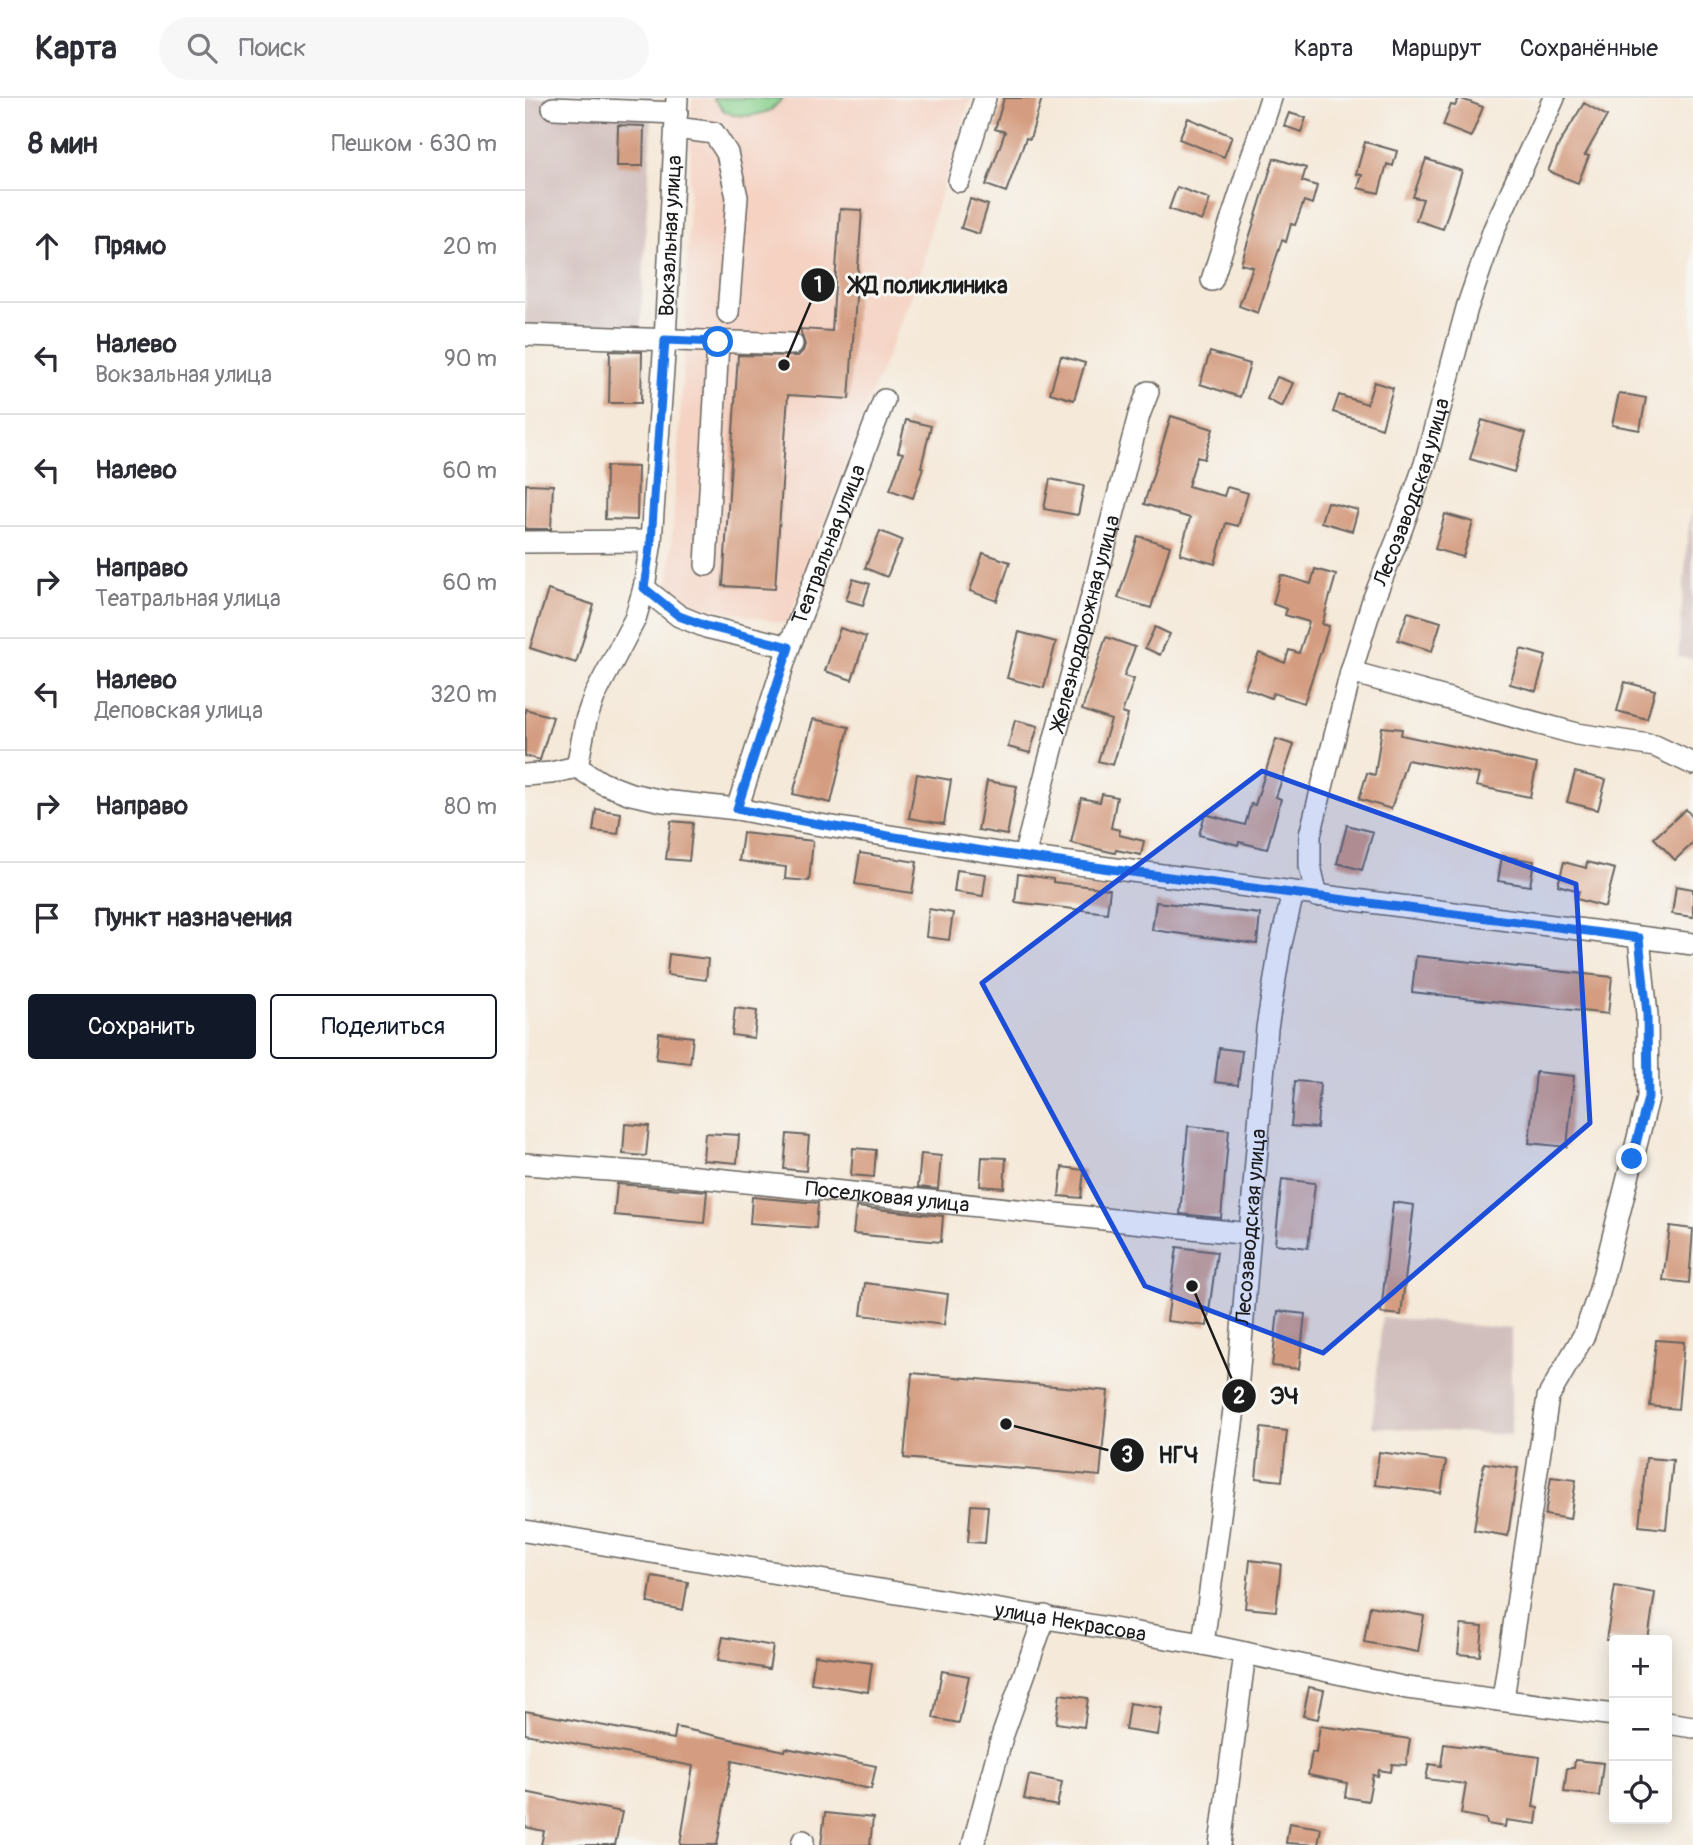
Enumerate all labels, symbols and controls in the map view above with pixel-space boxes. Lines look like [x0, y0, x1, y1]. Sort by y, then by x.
search box [159, 17, 649, 80]
text: Карта [35, 28, 117, 69]
icon: search [183, 29, 221, 67]
text: Поиск [239, 32, 307, 64]
text: Карта [1294, 34, 1353, 63]
text: Маршрут [1391, 34, 1482, 63]
text: Сохранённые [1520, 34, 1658, 63]
text: 8 мин [28, 125, 98, 162]
text: Пешком · 630 m [331, 129, 497, 158]
street label: Вокзальная улица [653, 154, 688, 317]
icon: ahead [28, 227, 66, 265]
text: Прямо [95, 230, 166, 262]
text: 20 m [443, 232, 497, 261]
callout: ЖД поликлиника [801, 263, 1021, 307]
text: ЖД поликлиника [846, 271, 1008, 300]
text: 1 [814, 272, 822, 299]
route start [702, 326, 733, 357]
text: Налево [95, 328, 177, 360]
icon: left [28, 339, 66, 377]
text: 90 m [444, 344, 497, 373]
text: Вокзальная улица [95, 360, 272, 389]
street label: Лесозаводская улица [1366, 395, 1456, 591]
icon: left [28, 451, 66, 489]
text: Налево [95, 454, 177, 486]
text: 60 m [442, 456, 497, 485]
street label: Театральная улица [785, 460, 871, 629]
street label: Железнодорожная улица [1043, 512, 1126, 736]
text: Направо [95, 552, 188, 584]
icon: right [28, 563, 66, 601]
text: 60 m [442, 568, 497, 597]
text: Театральная улица [95, 584, 281, 613]
text: Налево [95, 664, 177, 696]
icon: left [28, 675, 66, 713]
text: 320 m [430, 680, 497, 709]
text: Деповская улица [95, 696, 263, 725]
icon: right [28, 787, 66, 825]
text: Направо [95, 790, 188, 822]
text: 80 m [444, 792, 497, 821]
icon: arrive [28, 899, 66, 937]
text: Пункт назначения [95, 902, 292, 934]
button: Сохранить [28, 994, 256, 1059]
button: Поделиться [270, 994, 497, 1059]
street label: Лесозаводская улица [1229, 1128, 1272, 1327]
route end [1616, 1143, 1647, 1174]
street label: Поселковая улица [804, 1175, 971, 1219]
callout: ЭЧ [1221, 1374, 1312, 1418]
text: ЭЧ [1270, 1382, 1299, 1411]
text: 2 [1233, 1383, 1245, 1410]
callout: НГЧ [1109, 1433, 1212, 1477]
text: НГЧ [1158, 1441, 1199, 1470]
text: 3 [1121, 1442, 1133, 1469]
street label: улица Некрасова [992, 1596, 1148, 1648]
map controls [1609, 1635, 1672, 1824]
button: + [1609, 1635, 1672, 1698]
button: − [1609, 1698, 1672, 1761]
button: locate [1609, 1761, 1672, 1824]

